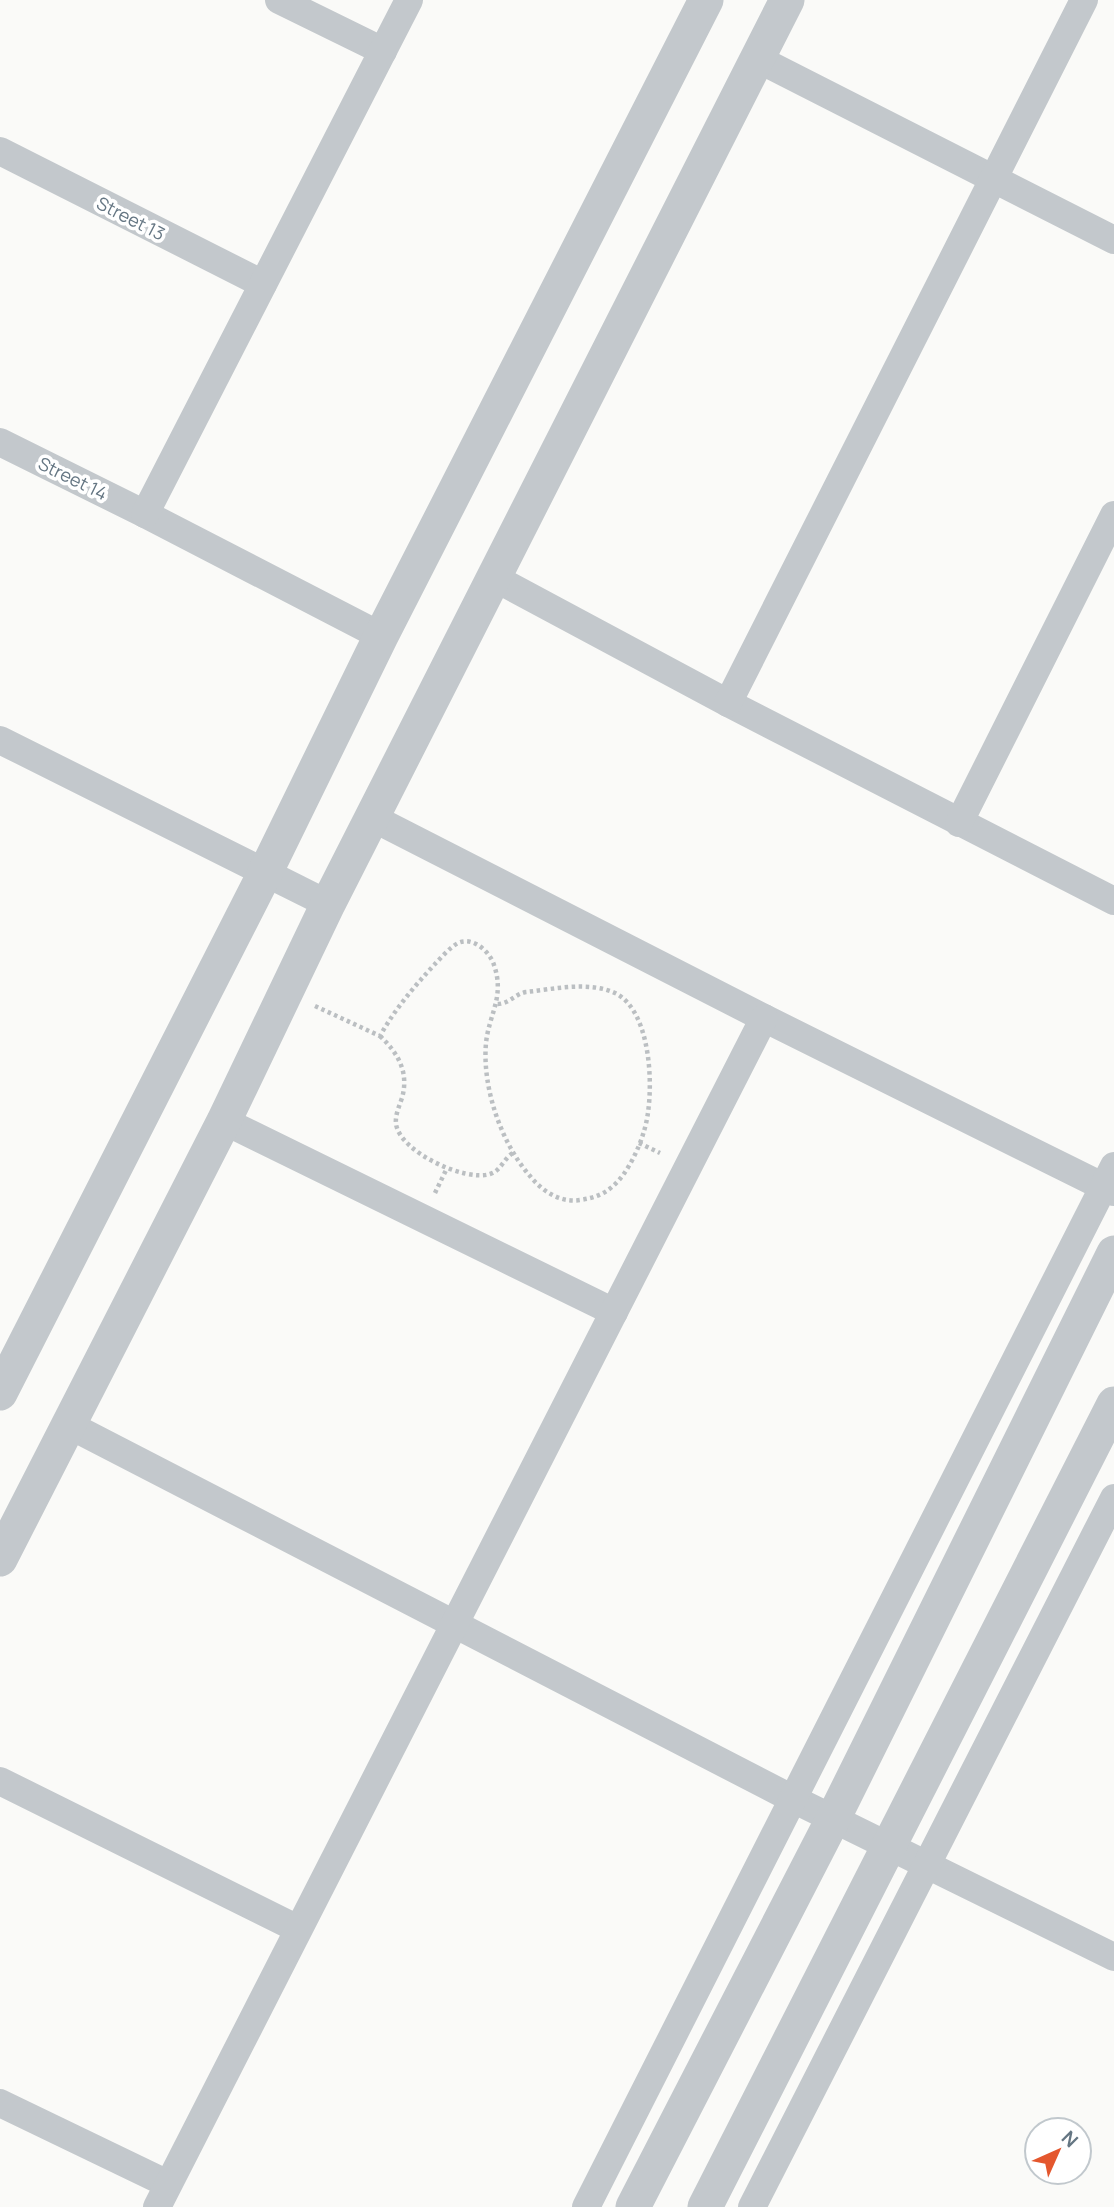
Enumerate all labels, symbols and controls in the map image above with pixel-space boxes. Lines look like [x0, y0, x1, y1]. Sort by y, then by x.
street label: Street 13 [93, 191, 169, 245]
street label: Street 14 [34, 451, 112, 505]
north arrow [1023, 2116, 1093, 2186]
text: N [1056, 2125, 1084, 2153]

